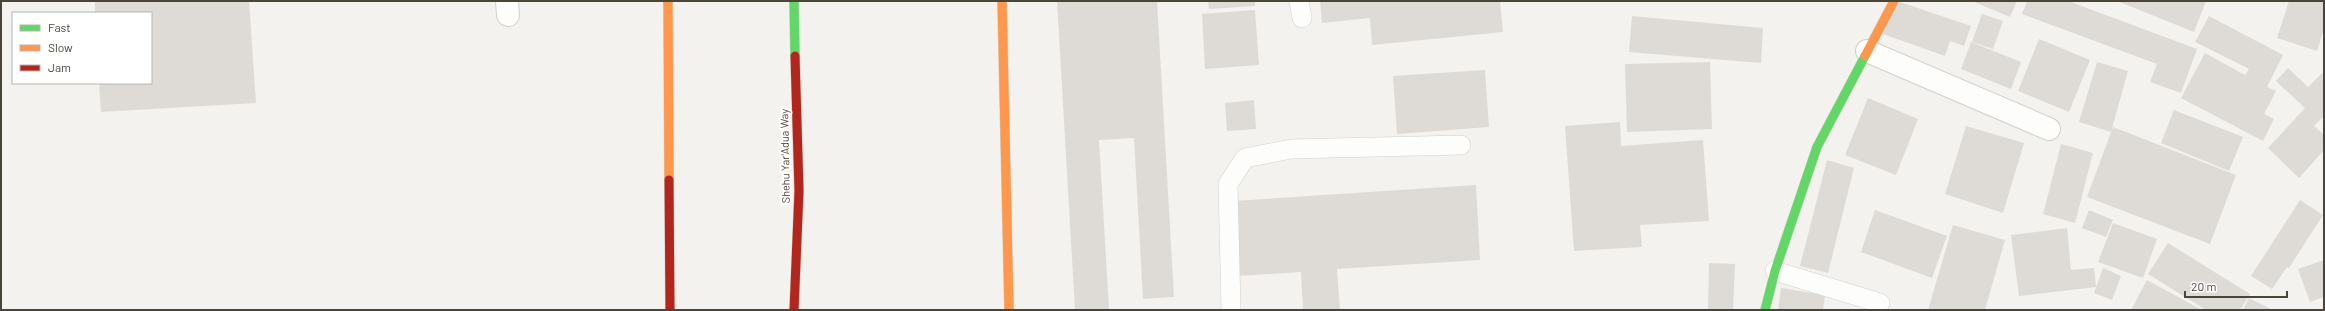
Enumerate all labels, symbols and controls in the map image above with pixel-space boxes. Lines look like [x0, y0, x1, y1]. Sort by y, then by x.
legend [12, 12, 152, 84]
text: Fast [48, 20, 71, 34]
text: Slow [48, 40, 73, 54]
text: Jam [48, 60, 71, 74]
street label: Shehu Yar'Adua Way [777, 109, 792, 203]
scale bar [2185, 273, 2287, 299]
text: 20 m [2191, 279, 2217, 293]

